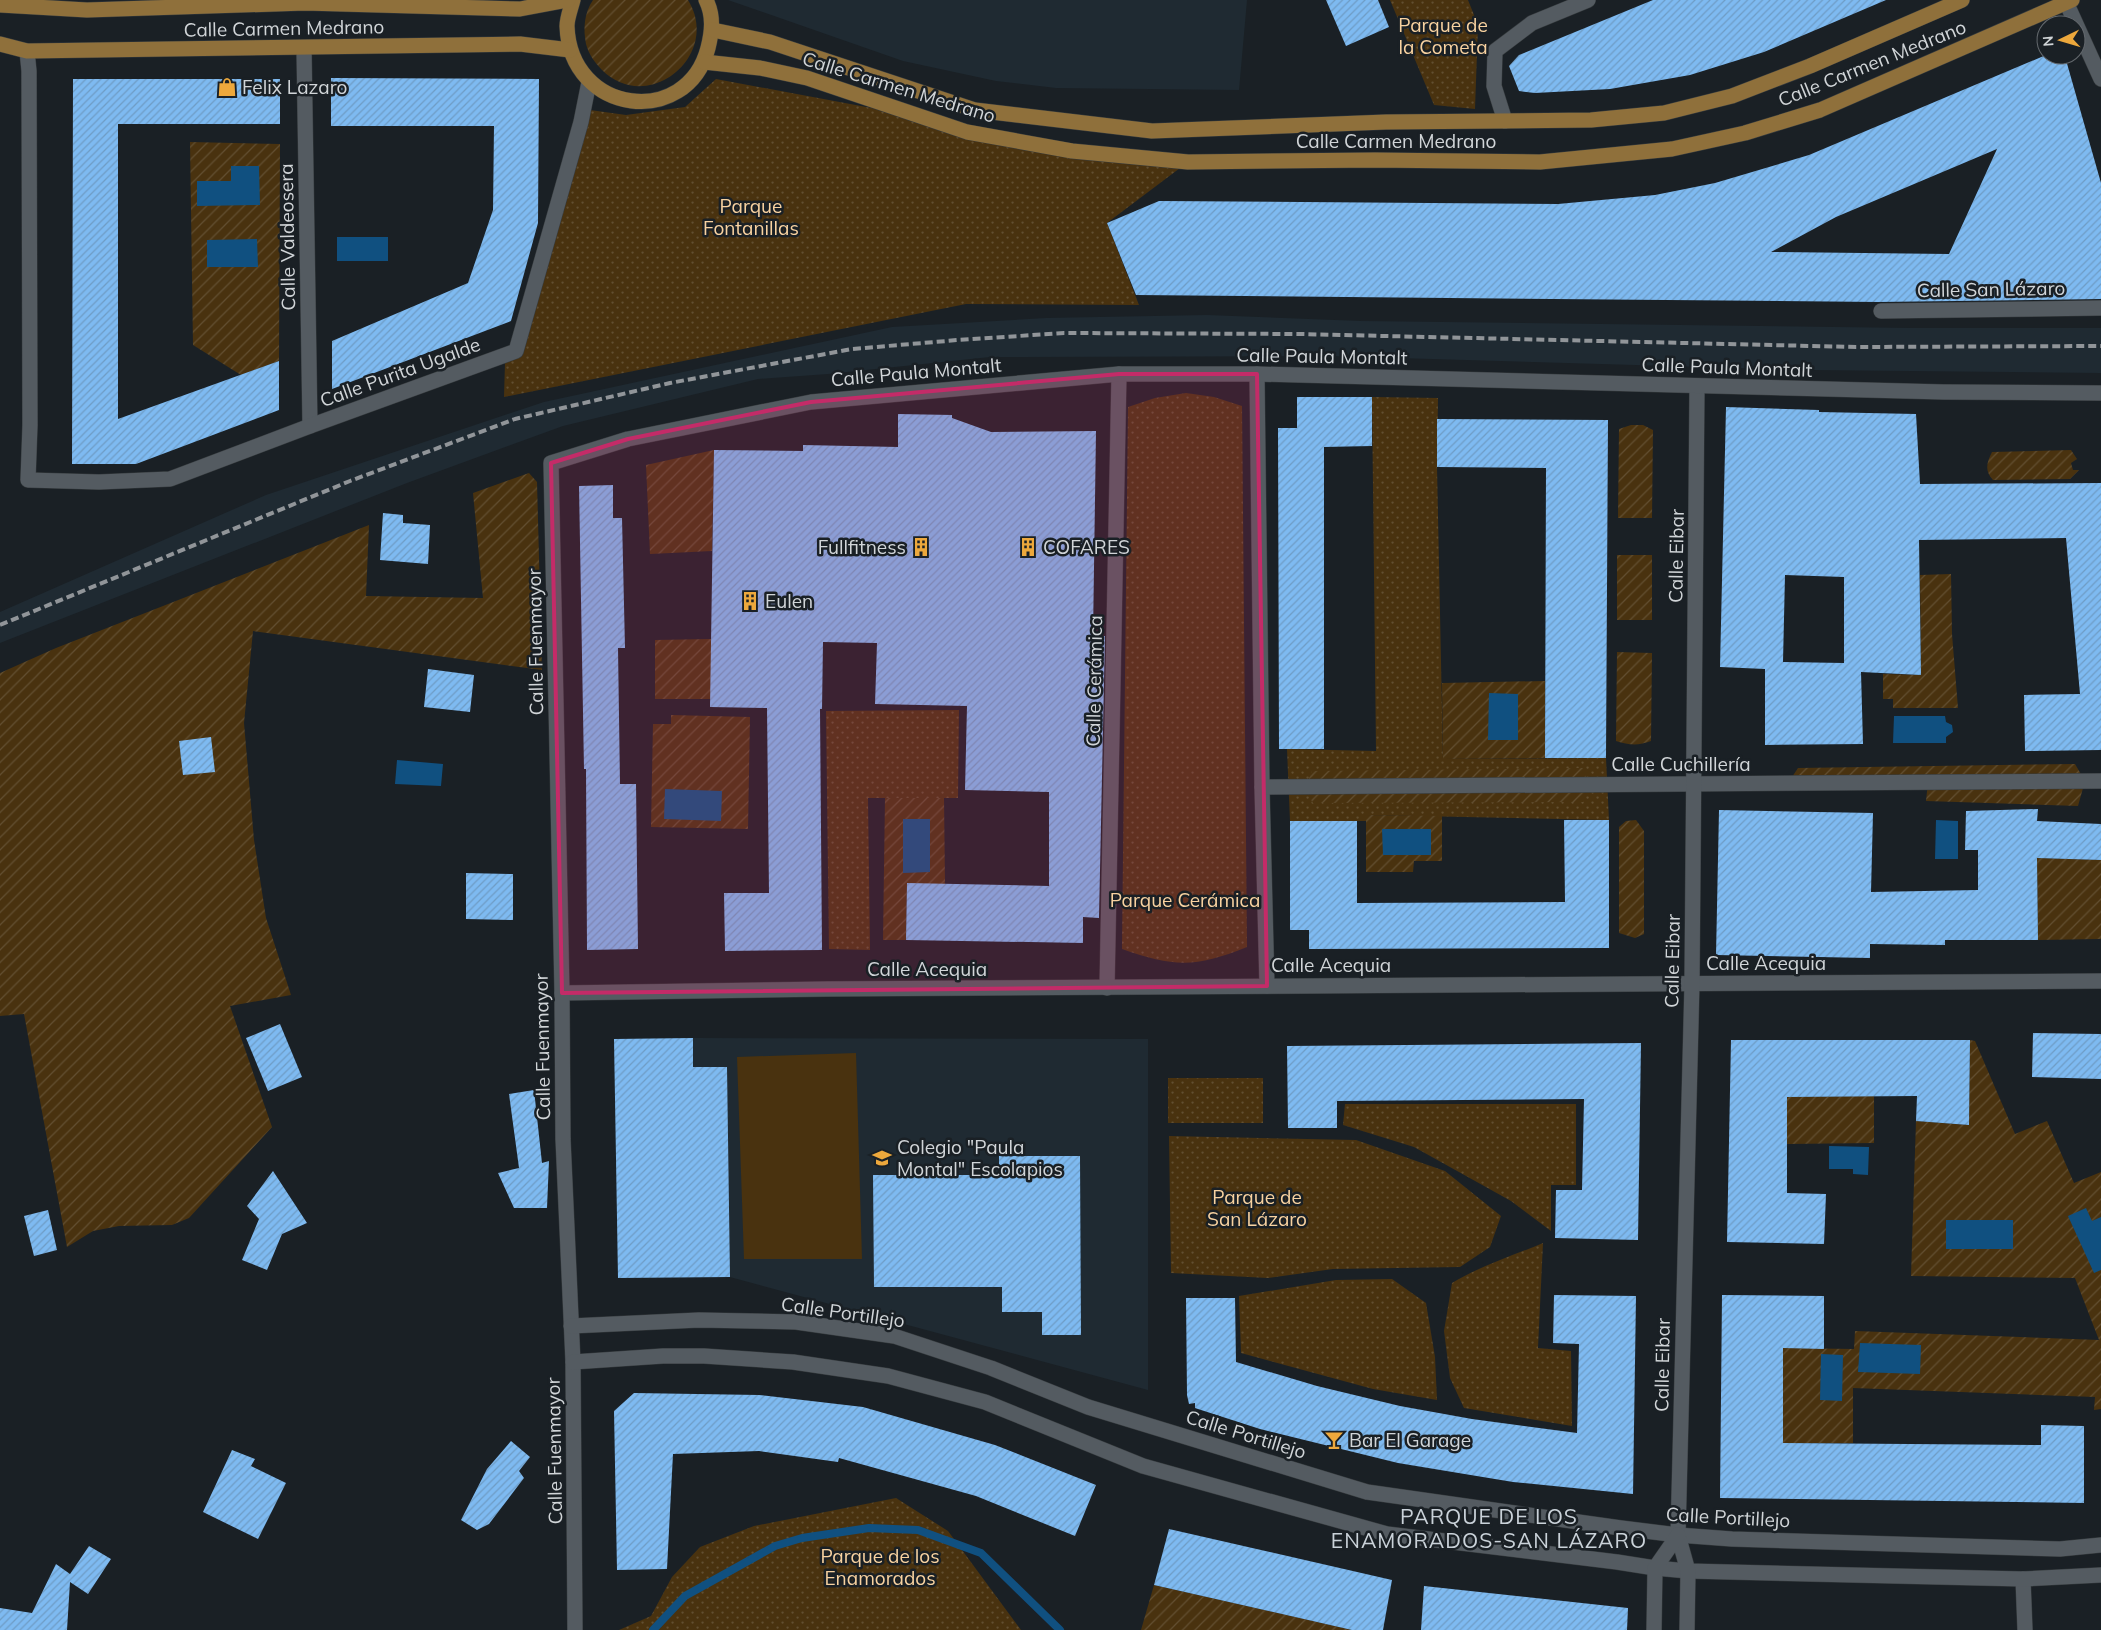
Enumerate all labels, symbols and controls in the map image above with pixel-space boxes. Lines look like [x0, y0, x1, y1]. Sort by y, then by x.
park label: Parque de la Cometa [1398, 13, 1488, 59]
street label: Calle Carmen Medrano [183, 14, 385, 42]
street label: Calle Carmen Medrano [1774, 14, 1970, 112]
north arrow [2036, 15, 2086, 65]
text: N [2039, 35, 2057, 47]
street label: Calle Carmen Medrano [800, 46, 998, 128]
place label: Felix Lazaro [242, 75, 347, 99]
shop icon: Felix Lazaro [216, 76, 238, 98]
street label: Calle Carmen Medrano [1296, 129, 1496, 153]
street label: Calle Valdeosera [274, 163, 300, 311]
park label: Parque Fontanillas [703, 194, 799, 240]
street label: Calle San Lázaro [1917, 276, 2065, 302]
street label: Calle Purita Ugalde [316, 332, 484, 412]
street label: Calle Paula Montalt [1236, 343, 1408, 369]
street label: Calle Paula Montalt [1641, 352, 1813, 382]
street label: Calle Paula Montalt [830, 353, 1003, 391]
street label: Calle Eibar [1663, 509, 1689, 603]
place label: Fullfitness [818, 535, 906, 559]
place label: COFARES [1043, 535, 1130, 559]
building icon: Fullfitness [910, 536, 932, 558]
building icon: COFARES [1017, 536, 1039, 558]
street label: Calle Fuenmayor [522, 568, 548, 716]
place label: Eulen [765, 589, 813, 613]
building icon: Eulen [739, 590, 761, 612]
street label: Calle Cerámica [1081, 615, 1107, 747]
street label: Calle Cuchillería [1611, 752, 1751, 776]
park label: Parque Cerámica [1110, 888, 1260, 912]
street label: Calle Eibar [1659, 914, 1685, 1008]
street label: Calle Acequia [1706, 951, 1826, 975]
street label: Calle Acequia [1271, 953, 1391, 977]
street label: Calle Acequia [867, 957, 987, 981]
street label: Calle Fuenmayor [529, 973, 555, 1121]
place label: Colegio "Paula Montal" Escolapios [897, 1135, 1063, 1181]
school or university icon: Colegio "Paula Montal" Escolapios [871, 1147, 893, 1169]
park label: Parque de San Lázaro [1207, 1185, 1307, 1231]
street label: Calle Portillejo [780, 1291, 906, 1333]
street label: Calle Eibar [1649, 1318, 1675, 1412]
street label: Calle Fuenmayor [541, 1377, 567, 1525]
street label: Calle Portillejo [1183, 1404, 1309, 1464]
place label: Bar El Garage [1349, 1428, 1471, 1452]
bar icon: Bar El Garage [1323, 1429, 1345, 1451]
street label: Calle Portillejo [1665, 1502, 1791, 1532]
district label: PARQUE DE LOS ENAMORADOS-SAN LÁZARO [1331, 1503, 1647, 1553]
park label: Parque de los Enamorados [820, 1544, 940, 1590]

